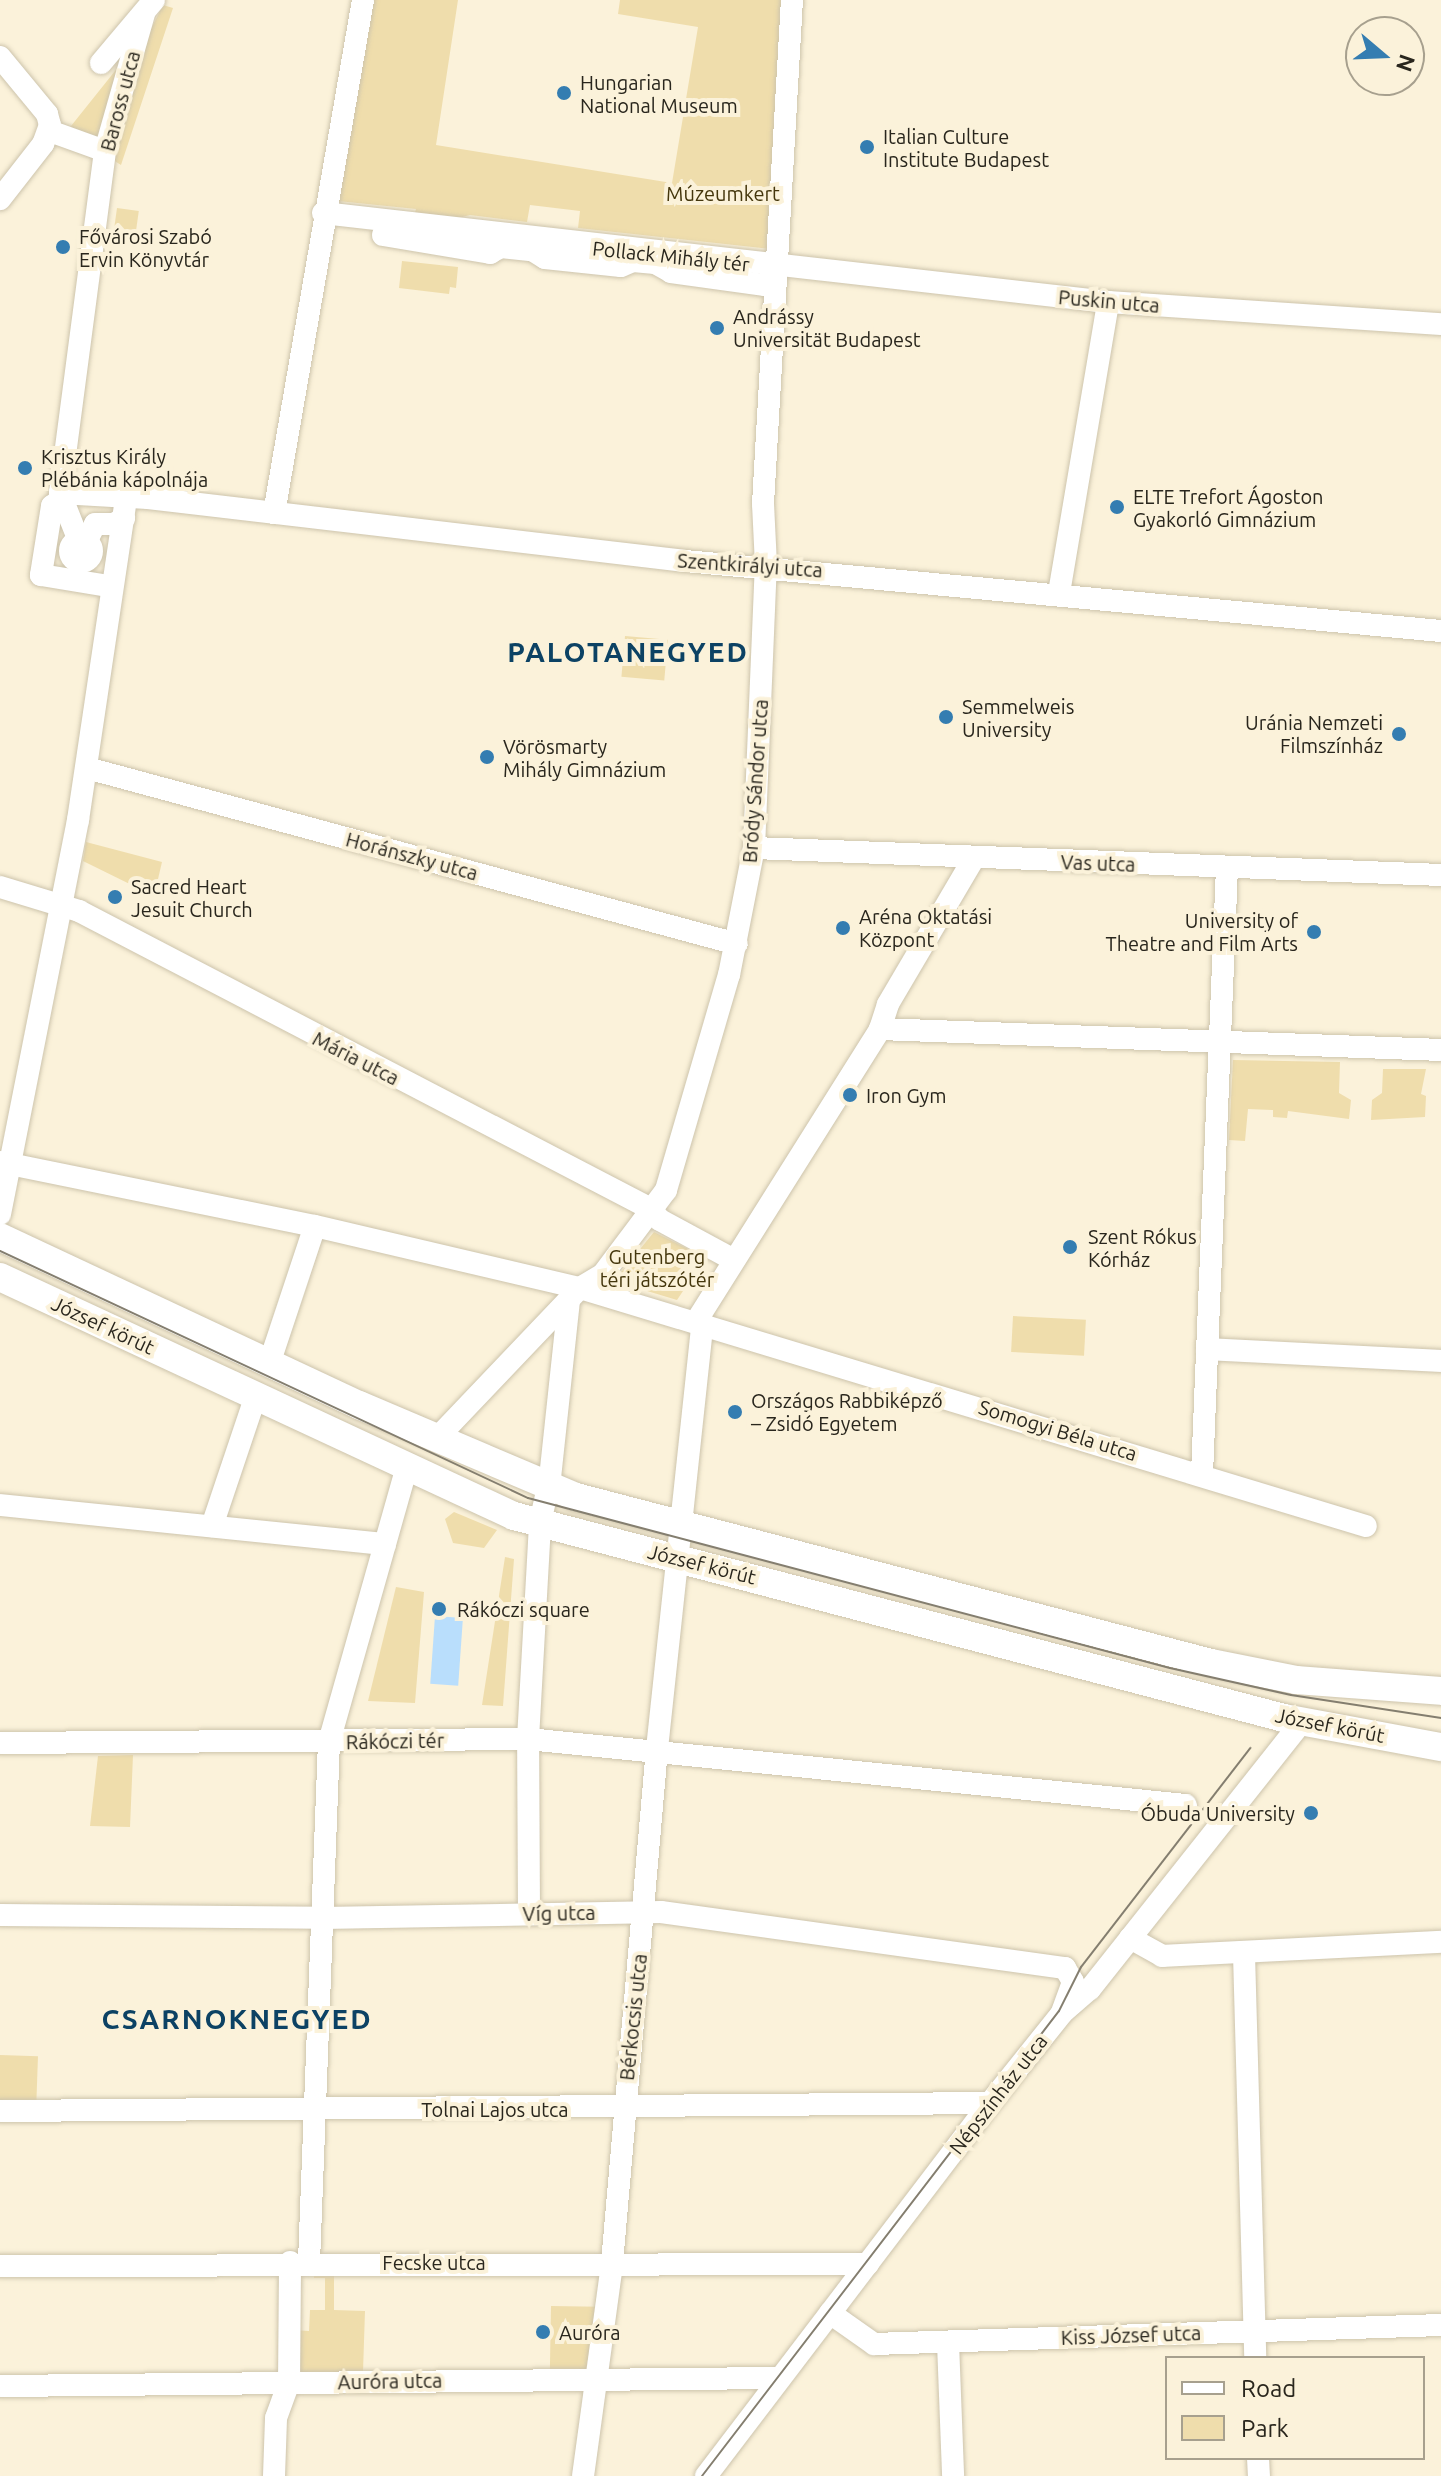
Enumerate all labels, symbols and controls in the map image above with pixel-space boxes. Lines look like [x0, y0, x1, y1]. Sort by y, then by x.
north arrow [1345, 16, 1425, 96]
street label: Baross utca [95, 48, 145, 154]
text: N [1392, 51, 1421, 75]
place label: Hungarian National Museum [580, 70, 738, 117]
marker: Hungarian National Museum [555, 84, 573, 102]
place label: Italian Culture Institute Budapest [883, 124, 1049, 171]
marker: Italian Culture Institute Budapest [858, 138, 876, 156]
park label: Múzeumkert [666, 181, 780, 205]
place label: Fővárosi Szabó Ervin Könyvtár [79, 224, 212, 271]
street label: Pollack Mihály tér [591, 236, 751, 276]
marker: Fővárosi Szabó Ervin Könyvtár [54, 238, 72, 256]
street label: Puskin utca [1057, 285, 1161, 317]
place label: Andrássy Universität Budapest [733, 304, 921, 351]
marker: Andrássy Universität Budapest [708, 319, 726, 337]
place label: Krisztus Király Plébánia kápolnája [41, 444, 208, 491]
marker: Krisztus Király Plébánia kápolnája [16, 459, 34, 477]
place label: ELTE Trefort Ágoston Gyakorló Gimnázium [1133, 484, 1323, 531]
marker: ELTE Trefort Ágoston Gyakorló Gimnázium [1108, 498, 1126, 516]
street label: Szentkirályi utca [677, 548, 823, 582]
district label: PALOTANEGYED [507, 635, 749, 669]
place label: Semmelweis University [962, 694, 1074, 741]
street label: Bródy Sándor utca [737, 698, 773, 864]
marker: Semmelweis University [937, 708, 955, 726]
place label: Uránia Nemzeti Filmszínház [1245, 710, 1383, 757]
marker: Uránia Nemzeti Filmszínház [1390, 725, 1408, 743]
place label: Vörösmarty Mihály Gimnázium [503, 734, 666, 781]
marker: Vörösmarty Mihály Gimnázium [478, 748, 496, 766]
street label: Horánszky utca [343, 827, 481, 885]
street label: Vas utca [1060, 850, 1136, 876]
place label: Sacred Heart Jesuit Church [131, 874, 253, 921]
marker: Sacred Heart Jesuit Church [106, 888, 124, 906]
place label: Aréna Oktatási Központ [859, 904, 992, 951]
place label: University of Theatre and Film Arts [1106, 908, 1298, 955]
marker: Aréna Oktatási Központ [834, 919, 852, 937]
marker: University of Theatre and Film Arts [1305, 923, 1323, 941]
street label: Mária utca [309, 1026, 403, 1090]
place label: Iron Gym [866, 1083, 946, 1107]
marker: Iron Gym [841, 1086, 859, 1104]
place label: Szent Rókus Kórház [1088, 1224, 1197, 1271]
marker: Szent Rókus Kórház [1059, 1236, 1081, 1258]
park label: Gutenberg téri játszótér [600, 1245, 714, 1292]
street label: József körút [48, 1291, 158, 1359]
place label: Országos Rabbiképző – Zsidó Egyetem [751, 1388, 943, 1435]
street label: Somogyi Béla utca [976, 1395, 1140, 1465]
marker: Országos Rabbiképző – Zsidó Egyetem [726, 1403, 744, 1421]
street label: József körút [645, 1539, 759, 1589]
place label: Rákóczi square [457, 1597, 590, 1621]
marker: Rákóczi square [428, 1598, 450, 1620]
street label: József körút [1273, 1703, 1387, 1747]
street label: Rákóczi tér [346, 1728, 444, 1754]
place label: Óbuda University [1141, 1801, 1295, 1825]
marker: Óbuda University [1302, 1804, 1320, 1822]
street label: Víg utca [522, 1900, 596, 1926]
street label: Bérkocsis utca [614, 1952, 652, 2082]
district label: CSARNOKNEGYED [101, 2002, 373, 2036]
street label: Népszínház utca [944, 2029, 1052, 2159]
street label: Tolnai Lajos utca [421, 2097, 569, 2121]
street label: Fecske utca [382, 2250, 486, 2274]
place label: Auróra [559, 2320, 621, 2344]
street label: Kiss József utca [1060, 2321, 1202, 2349]
marker: Auróra [534, 2323, 552, 2341]
legend [1165, 2356, 1425, 2460]
street label: Auróra utca [337, 2368, 443, 2394]
text: Road [1241, 2375, 1296, 2402]
text: Park [1241, 2415, 1289, 2442]

